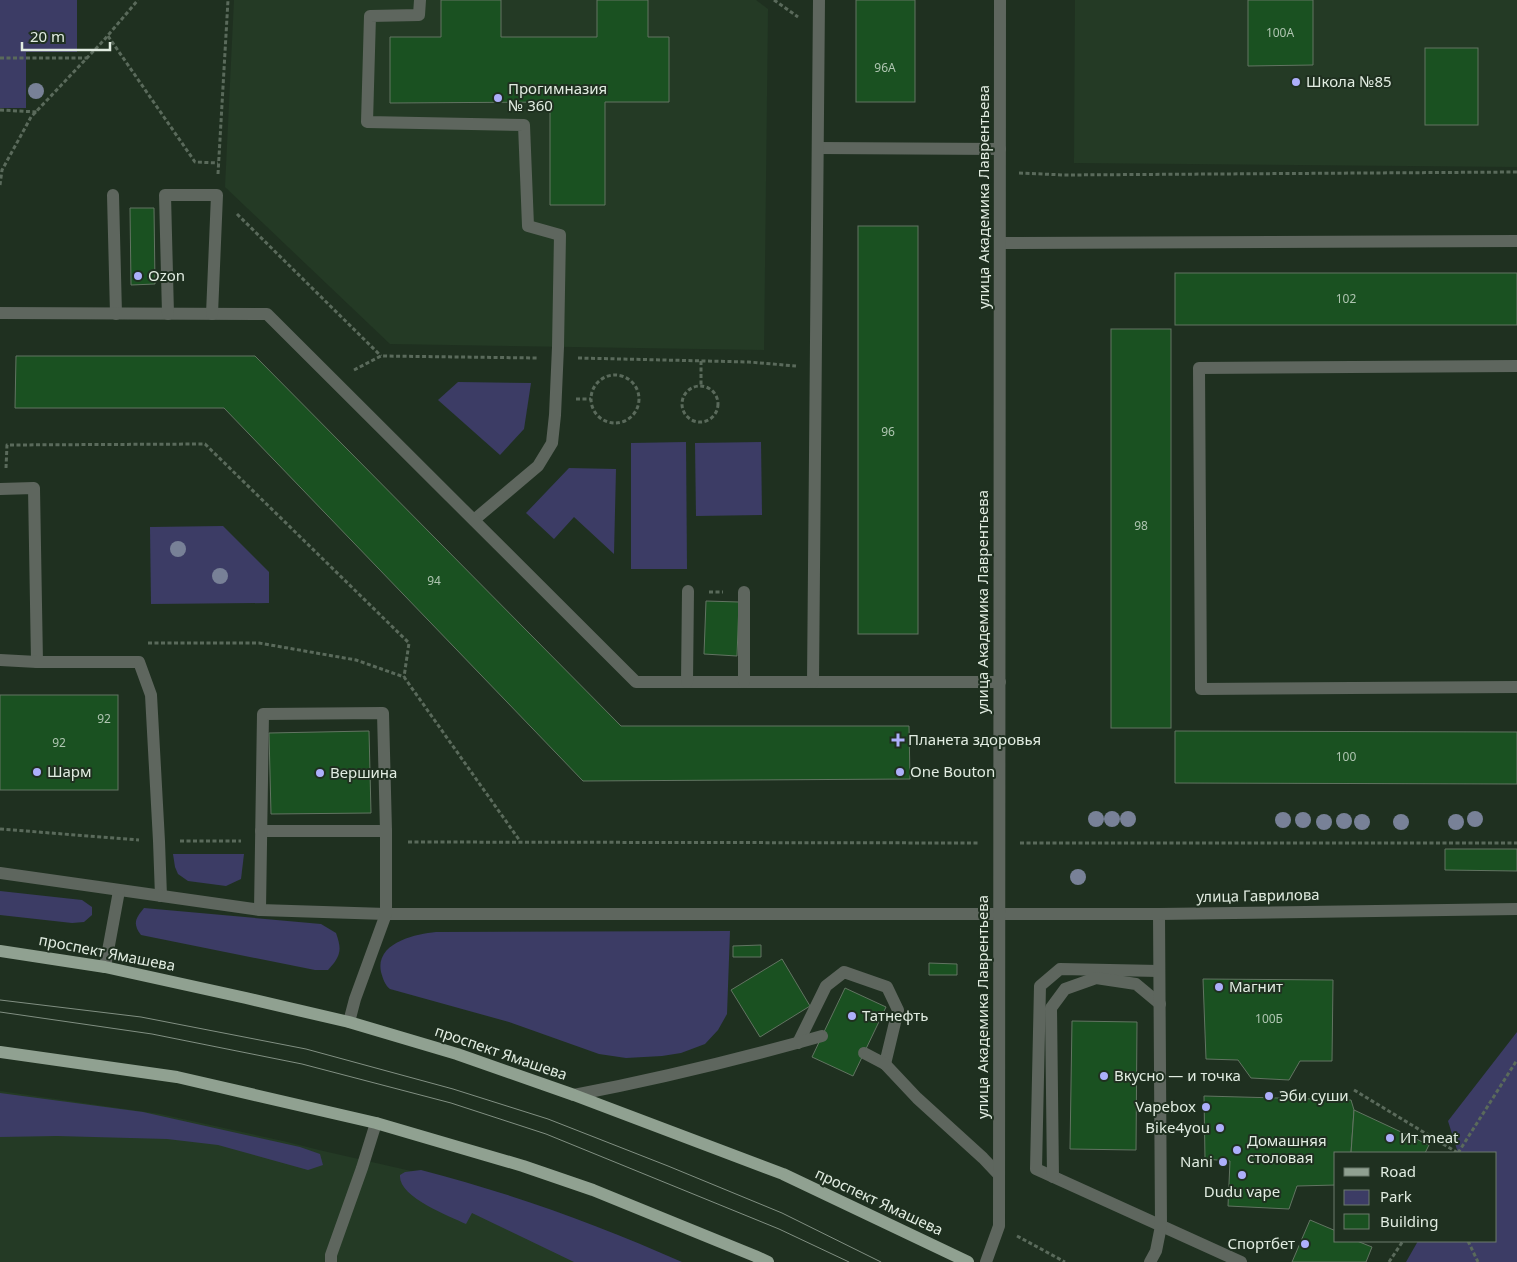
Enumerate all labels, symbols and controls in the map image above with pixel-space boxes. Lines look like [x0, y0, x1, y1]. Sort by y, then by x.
scale bar [22, 20, 110, 52]
house number: 100А [1266, 24, 1294, 41]
text: 20 m [30, 26, 65, 46]
house number: 96А [874, 59, 896, 76]
place label: Школа №85 [1306, 71, 1392, 91]
marker: Школа №85 [1290, 76, 1302, 88]
place label: Прогимназия № 360 [508, 78, 607, 115]
street label: улица Академика Лаврентьева [973, 85, 993, 309]
marker: Прогимназия № 360 [492, 92, 504, 104]
place label: Ozon [148, 265, 185, 285]
marker: Ozon [132, 270, 144, 282]
house number: 102 [1336, 290, 1356, 307]
house number: 96 [881, 423, 895, 440]
street label: улица Академика Лаврентьева [972, 490, 992, 714]
house number: 98 [1134, 517, 1148, 534]
house number: 94 [427, 572, 441, 589]
house number: 92 [97, 710, 111, 727]
place label: Планета здоровья [908, 729, 1041, 749]
house number: 92 [52, 734, 66, 751]
marker: Планета здоровья [892, 734, 904, 746]
house number: 100 [1336, 748, 1356, 765]
place label: Шарм [47, 761, 92, 781]
place label: One Bouton [910, 761, 995, 781]
place label: Вершина [330, 762, 397, 782]
marker: Шарм [31, 766, 43, 778]
marker: One Bouton [894, 766, 906, 778]
marker: Вершина [314, 767, 326, 779]
street label: улица Гаврилова [1196, 884, 1320, 906]
street label: улица Академика Лаврентьева [972, 895, 992, 1119]
street label: проспект Ямашева [37, 929, 177, 975]
place label: Магнит [1229, 976, 1283, 996]
marker: Магнит [1213, 981, 1225, 993]
place label: Татнефть [862, 1005, 928, 1025]
marker: Татнефть [846, 1010, 858, 1022]
house number: 100Б [1255, 1010, 1283, 1027]
street label: проспект Ямашева [433, 1020, 570, 1084]
place label: Вкусно — и точка [1114, 1065, 1241, 1085]
marker: Вкусно — и точка [1098, 1070, 1110, 1082]
place label: Эби суши [1279, 1085, 1349, 1105]
marker: Эби суши [1263, 1090, 1275, 1102]
place label: Vapebox [1135, 1096, 1196, 1116]
marker: Vapebox [1200, 1101, 1212, 1113]
place label: Bike4you [1145, 1117, 1210, 1137]
marker: Bike4you [1214, 1122, 1226, 1134]
place label: Ит meat [1400, 1127, 1459, 1147]
place label: Домашняя столовая [1247, 1130, 1327, 1167]
marker: Ит meat [1384, 1132, 1396, 1144]
marker: Домашняя столовая [1231, 1144, 1243, 1156]
place label: Nani [1180, 1151, 1213, 1171]
legend [1334, 1152, 1497, 1242]
marker: Nani [1217, 1156, 1229, 1168]
text: Road [1380, 1161, 1416, 1181]
street label: проспект Ямашева [812, 1163, 946, 1239]
marker: Dudu vape [1236, 1169, 1248, 1181]
place label: Dudu vape [1204, 1181, 1280, 1201]
text: Park [1380, 1186, 1412, 1206]
text: Building [1380, 1211, 1438, 1231]
place label: Спортбет [1227, 1233, 1295, 1253]
marker: Спортбет [1299, 1238, 1311, 1250]

